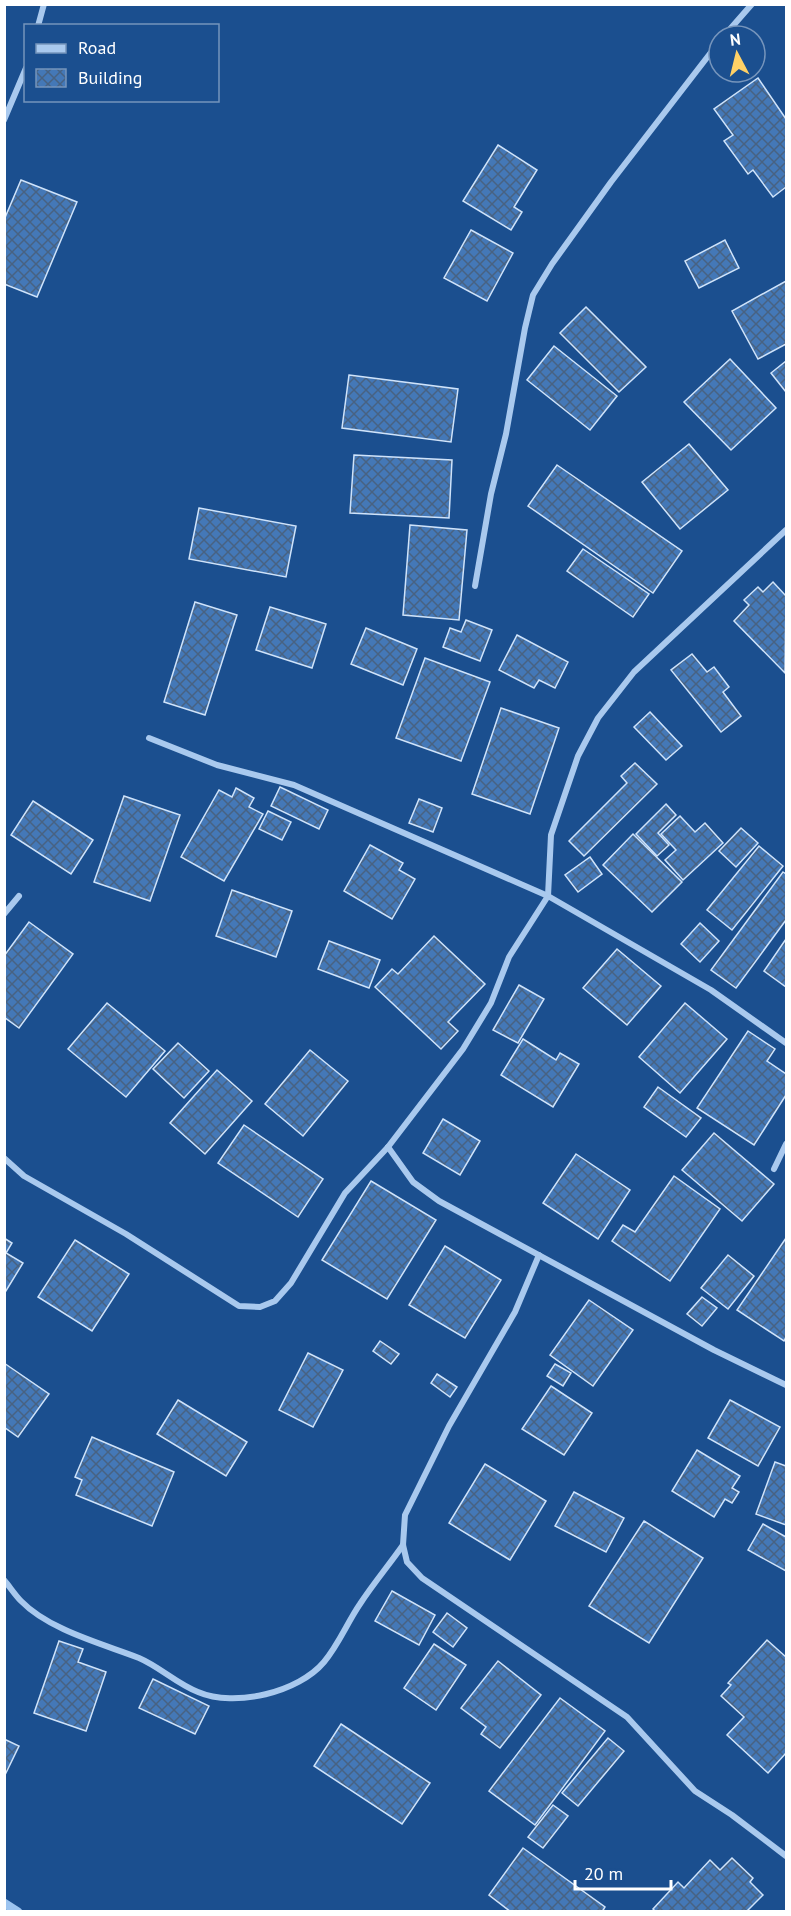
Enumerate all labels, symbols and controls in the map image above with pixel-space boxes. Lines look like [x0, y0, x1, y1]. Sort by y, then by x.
legend [24, 24, 219, 102]
north arrow [707, 24, 767, 84]
text: N [729, 29, 742, 50]
text: Road [78, 36, 116, 59]
text: Building [78, 66, 142, 89]
scale bar [575, 1853, 671, 1891]
text: 20 m [584, 1862, 623, 1885]

